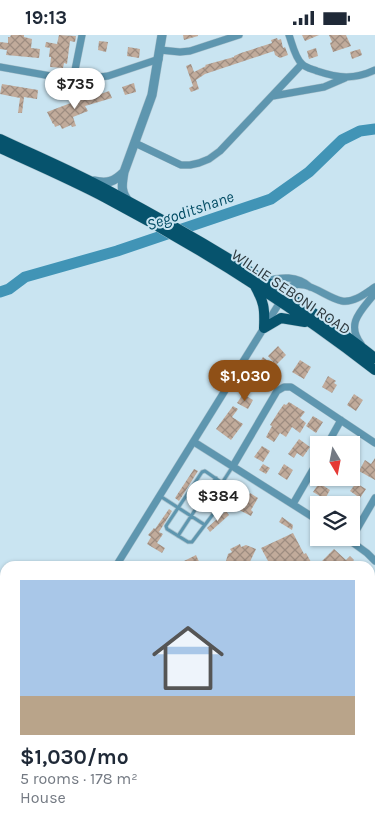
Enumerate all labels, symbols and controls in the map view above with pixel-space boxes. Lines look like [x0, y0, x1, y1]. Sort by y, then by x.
text: 19:13 [25, 7, 67, 29]
pin: $735 [45, 67, 105, 110]
text: $735 [56, 74, 94, 93]
water label: Segoditshane [144, 187, 237, 234]
street label: WILLIE SEBONI ROAD [228, 245, 354, 339]
pin: $1,030 [204, 359, 286, 402]
text: $1,030 [220, 366, 270, 385]
north arrow [310, 436, 360, 486]
map controls [310, 436, 360, 546]
pin: $384 [188, 479, 248, 522]
text: $384 [198, 486, 238, 505]
button: layers [310, 496, 360, 546]
icon: home [143, 613, 233, 703]
text: $1,030/mo [20, 745, 129, 769]
text: 5 rooms · 178 m² [20, 769, 138, 788]
text: House [20, 788, 66, 807]

